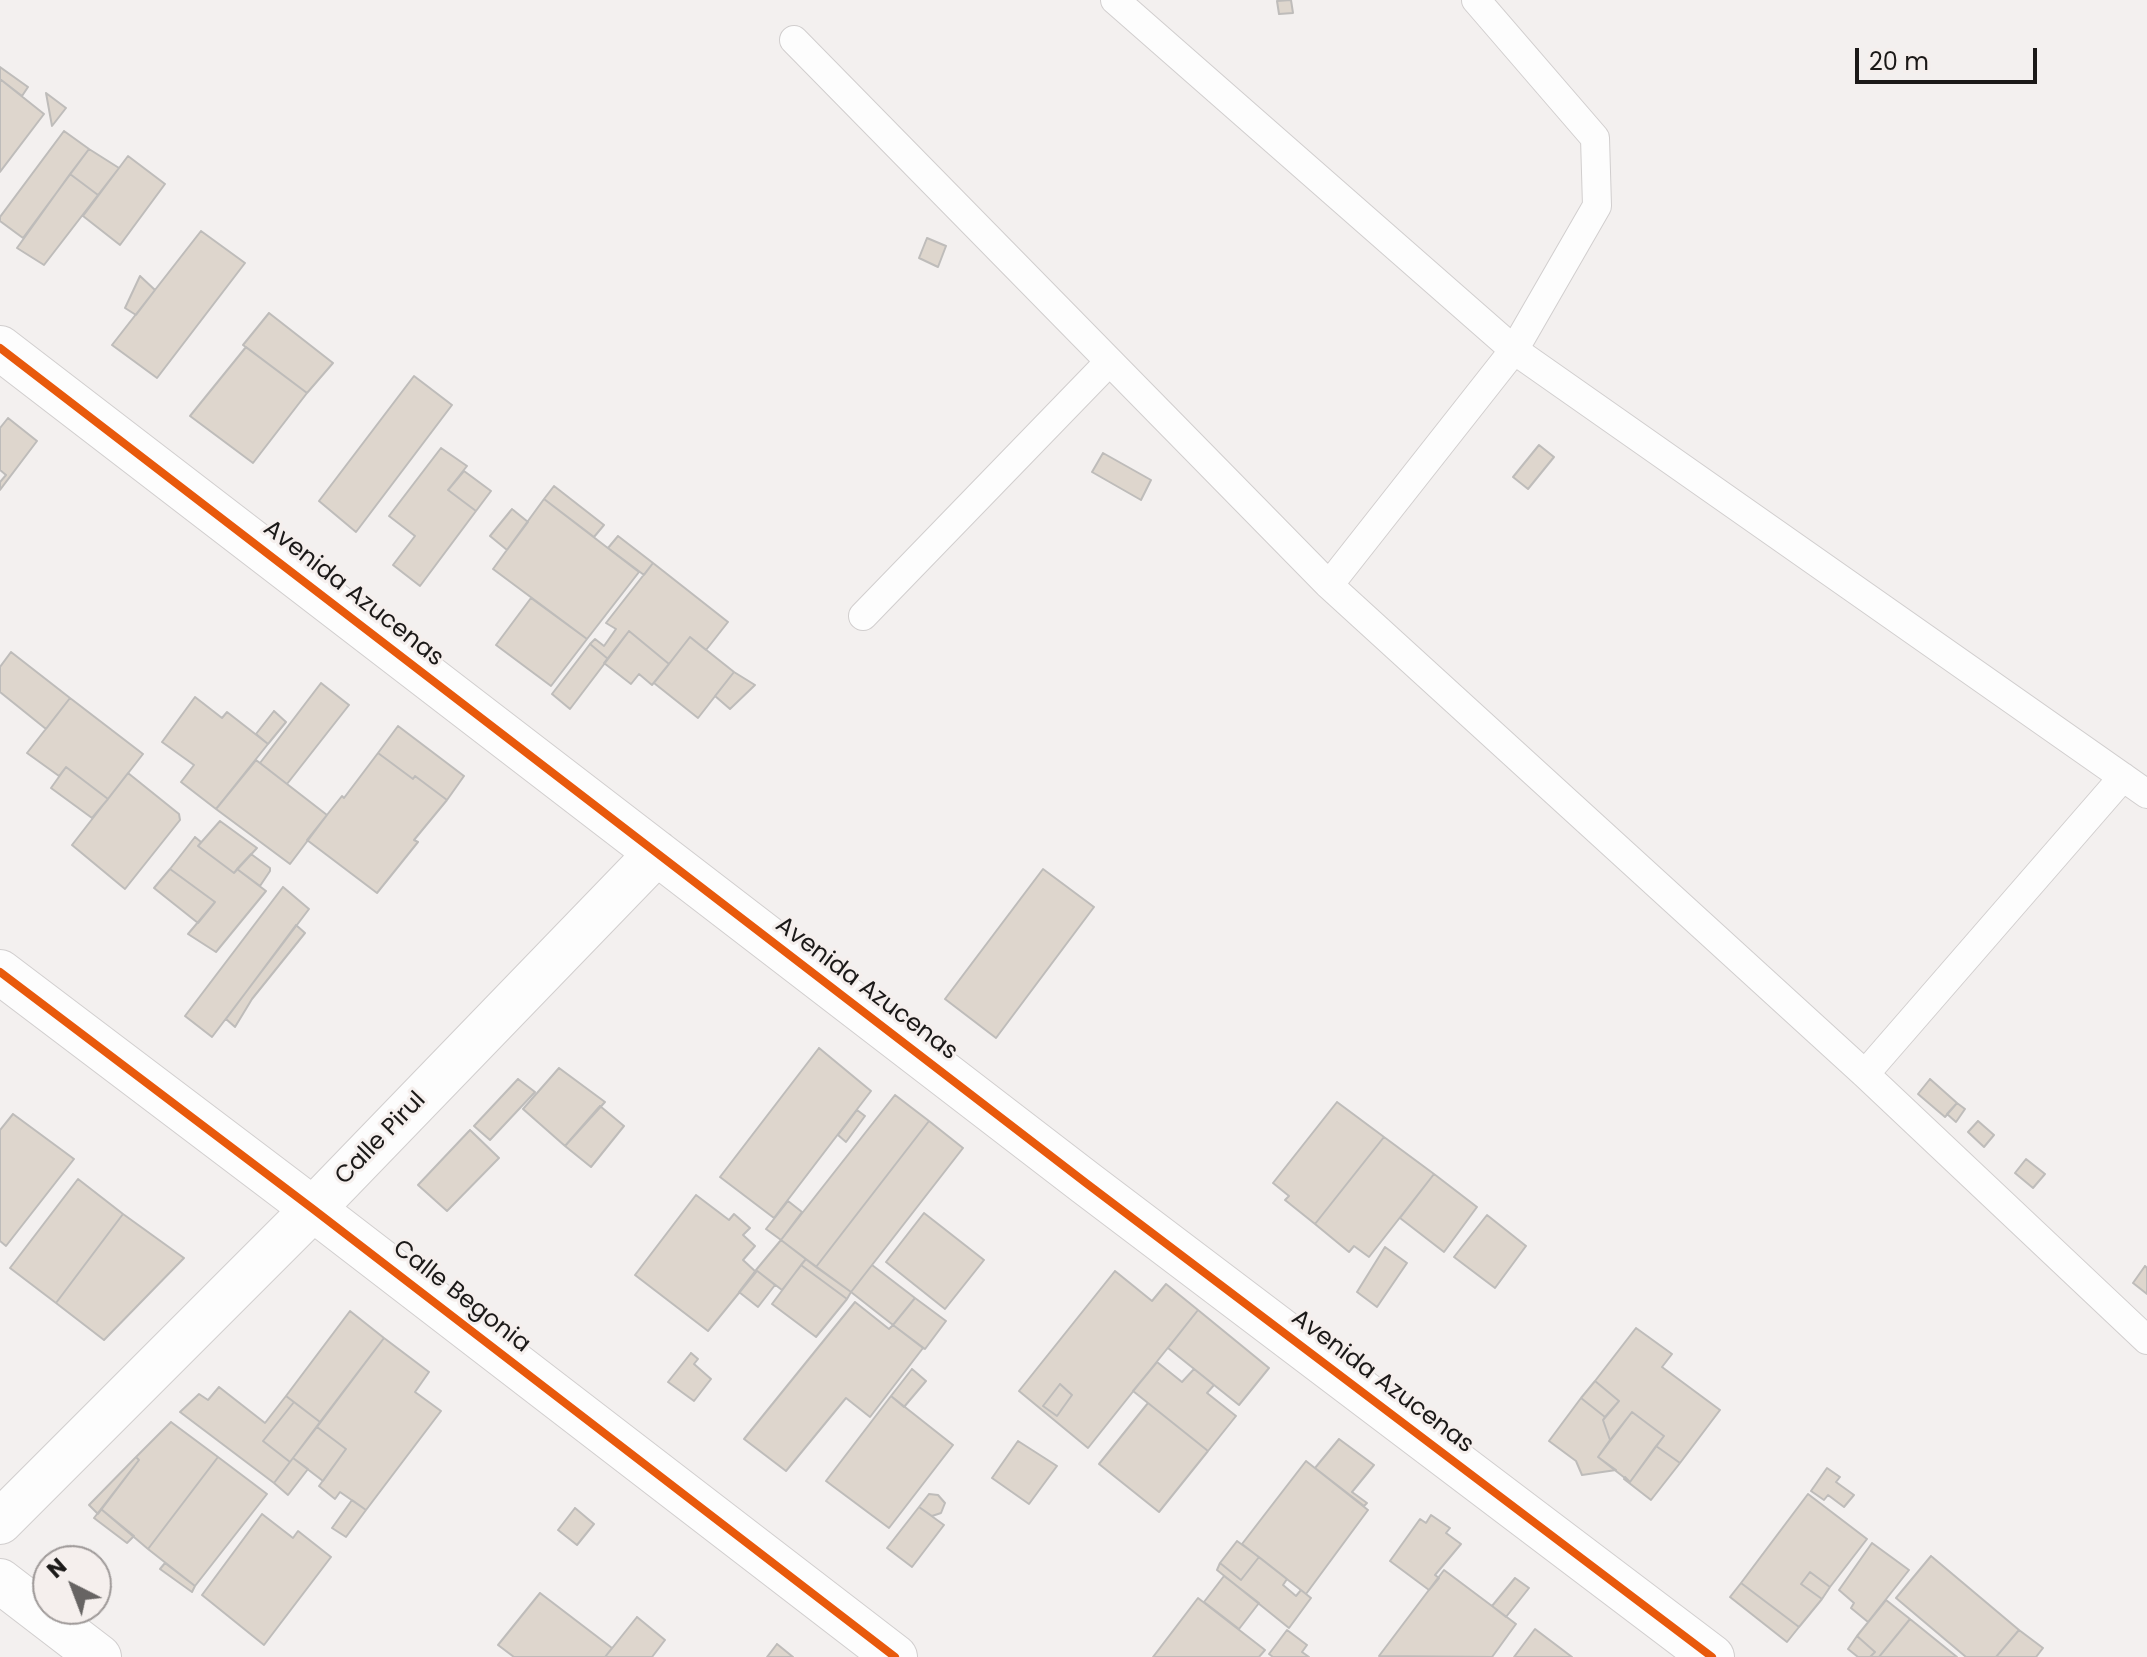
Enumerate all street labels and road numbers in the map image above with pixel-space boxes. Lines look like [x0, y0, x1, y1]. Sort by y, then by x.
street label: Avenida Azucenas [257, 515, 449, 673]
street label: Avenida Azucenas [769, 911, 963, 1067]
street label: Calle Pirul [330, 1087, 432, 1191]
street label: Calle Begonia [387, 1234, 535, 1360]
street label: Avenida Azucenas [1285, 1304, 1479, 1460]

